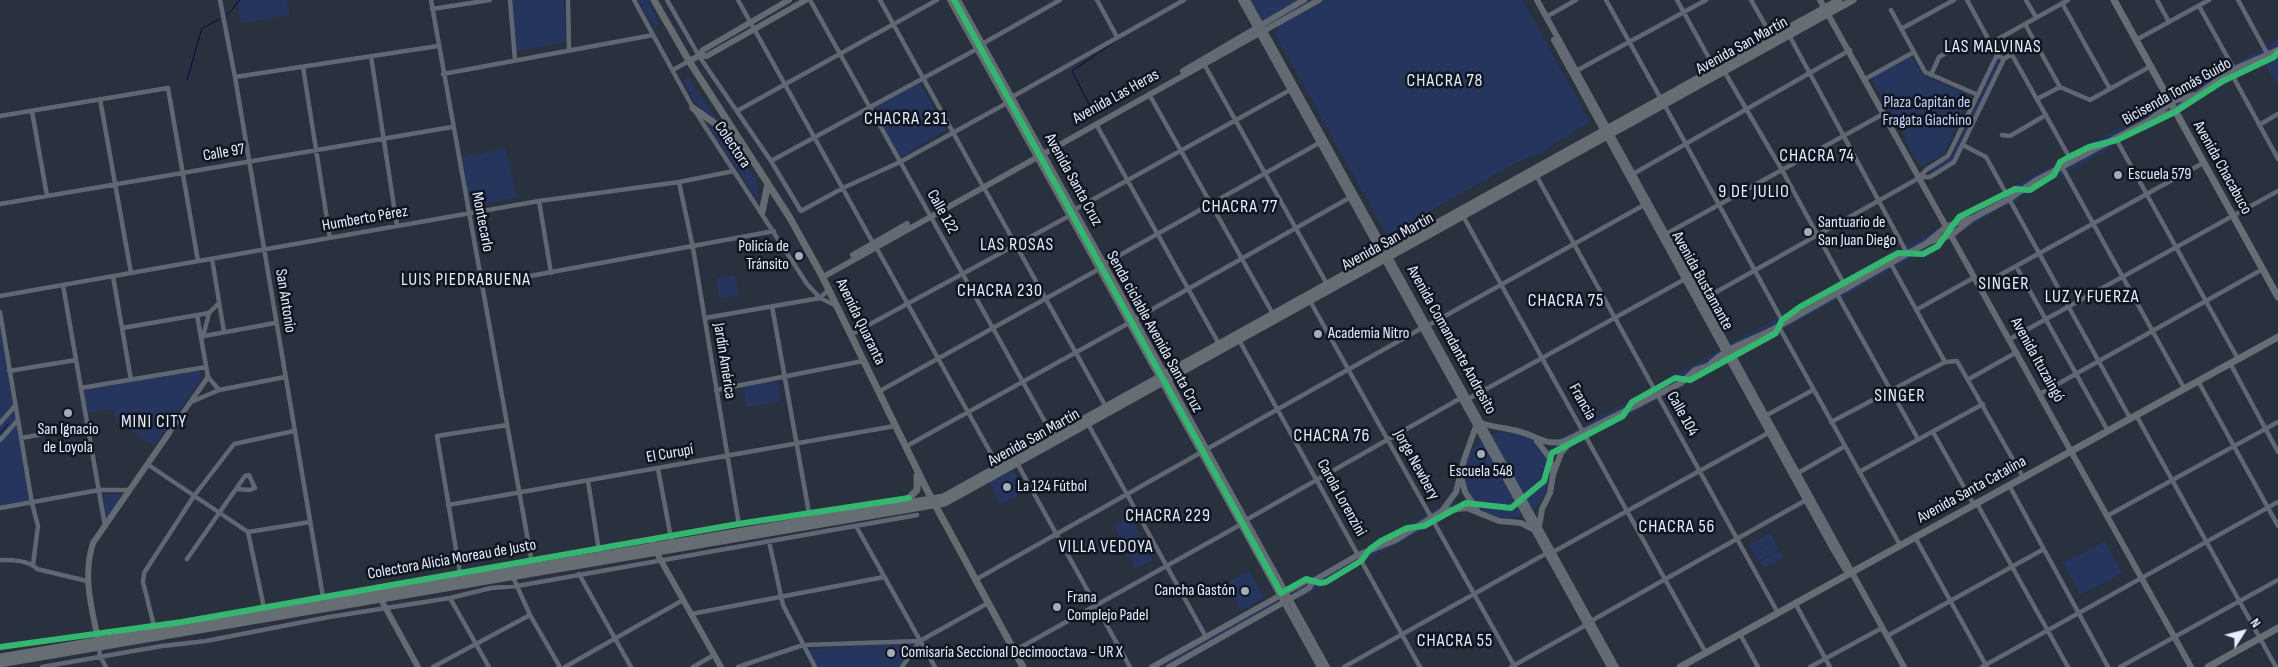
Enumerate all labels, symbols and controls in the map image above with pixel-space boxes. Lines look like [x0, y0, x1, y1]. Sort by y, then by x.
street label: Avenida San Martín [1693, 13, 1791, 79]
district label: LAS MALVINAS [1943, 36, 2043, 58]
street label: Bicisenda Tomás Guido [2119, 54, 2235, 130]
street label: Avenida Las Heras [1070, 65, 1162, 129]
district label: CHACRA 78 [1405, 70, 1485, 92]
park label: Plaza Capitán de Fragata Giachino [1882, 93, 1972, 131]
district label: CHACRA 231 [863, 108, 949, 130]
street label: Colectora [710, 118, 754, 172]
street label: Avenida Chacabuco [2188, 118, 2256, 218]
street label: Avenida Santa Cruz [1040, 131, 1106, 229]
street label: Calle 97 [202, 140, 246, 166]
district label: CHACRA 74 [1778, 145, 1856, 167]
place label: Escuela 579 [2128, 165, 2191, 185]
marker: Escuela 579 [2112, 169, 2124, 181]
district label: 9 DE JULIO [1717, 181, 1791, 203]
street label: Calle 122 [922, 187, 962, 237]
street label: Montecarlo [467, 190, 497, 254]
district label: CHACRA 77 [1201, 196, 1279, 218]
street label: Humberto Pérez [321, 202, 409, 236]
street label: Avenida San Martín [1339, 209, 1437, 275]
place label: Santuario de San Juan Diego [1818, 213, 1896, 251]
marker: Santuario de San Juan Diego [1802, 226, 1814, 238]
street label: Avenida Bustamante [1667, 228, 1737, 334]
district label: LAS ROSAS [979, 234, 1055, 256]
place label: Policía de Tránsito [738, 237, 789, 275]
street label: Senda ciclable Avenida Santa Cruz [1102, 248, 1206, 416]
marker: Policía de Tránsito [793, 250, 805, 262]
street label: Avenida Comandante Andresito [1402, 262, 1500, 418]
street label: San Antonio [270, 268, 300, 334]
district label: LUIS PIEDRABUENA [399, 269, 533, 291]
district label: SINGER [1978, 273, 2030, 295]
street label: Avenida Quaranta [831, 276, 889, 368]
district label: CHACRA 230 [956, 280, 1044, 302]
district label: LUZ Y FUERZA [2043, 286, 2141, 308]
district label: CHACRA 75 [1527, 290, 1605, 312]
street label: Avenida Ituzaingó [2006, 314, 2068, 406]
street label: Jardín América [709, 322, 739, 400]
place label: Academia Nitro [1328, 324, 1409, 344]
marker: Academia Nitro [1312, 328, 1324, 340]
street label: Francia [1564, 380, 1600, 424]
district label: SINGER [1874, 385, 1926, 407]
street label: Calle 104 [1662, 388, 1702, 440]
street label: Avenida San Martín [985, 405, 1083, 471]
marker: San Ignacio de Loyola [62, 407, 74, 419]
district label: MINI CITY [120, 411, 188, 433]
place label: San Ignacio de Loyola [37, 420, 99, 458]
district label: CHACRA 76 [1292, 425, 1372, 447]
street label: Jorge Newbery [1389, 427, 1443, 503]
street label: El Curupí [645, 440, 695, 468]
marker: Escuela 548 [1475, 448, 1487, 460]
street label: Avenida Santa Catalina [1914, 452, 2030, 528]
street label: Carola Lorenzini [1312, 456, 1370, 540]
place label: Escuela 548 [1449, 462, 1513, 482]
place label: La 124 Fútbol [1017, 477, 1087, 497]
marker: La 124 Fútbol [1001, 481, 1013, 493]
district label: CHACRA 229 [1124, 505, 1212, 527]
district label: CHACRA 56 [1637, 516, 1717, 538]
street label: Colectora Alicia Moreau de Justo [366, 536, 538, 584]
district label: VILLA VEDOYA [1057, 536, 1155, 558]
place label: Cancha Gastón [1155, 581, 1235, 601]
marker: Cancha Gastón [1239, 585, 1251, 597]
place label: Frana Complejo Padel [1067, 588, 1148, 626]
marker: Frana Complejo Padel [1051, 601, 1063, 613]
north arrow [2218, 607, 2268, 657]
text: N [2246, 615, 2265, 631]
district label: CHACRA 55 [1416, 630, 1494, 652]
place label: Comisaría Seccional Decimooctava - UR X [901, 643, 1123, 663]
marker: Comisaría Seccional Decimooctava - UR X [885, 647, 897, 659]

